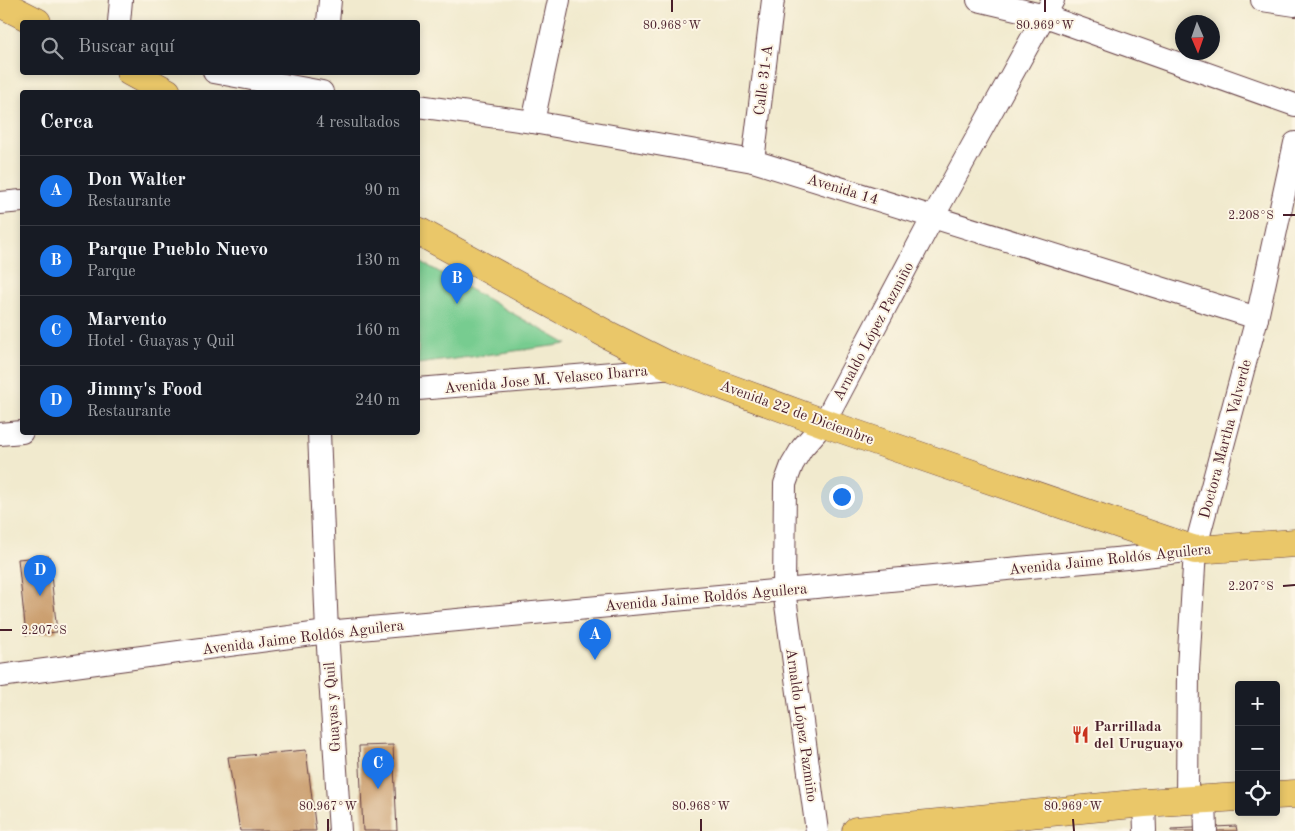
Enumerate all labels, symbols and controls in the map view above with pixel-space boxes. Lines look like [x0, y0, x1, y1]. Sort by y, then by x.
north arrow [1175, 15, 1220, 60]
search box [20, 20, 420, 75]
text: 80.968°W [643, 20, 701, 32]
text: 80.969°W [1016, 20, 1074, 32]
icon: search [38, 34, 66, 62]
text: Buscar aquí [78, 38, 174, 57]
street label: Calle 31-A [753, 43, 776, 116]
text: Cerca [40, 112, 93, 133]
text: 4 resultados [316, 115, 400, 131]
text: Don Walter [87, 171, 186, 190]
street label: Avenida 14 [805, 172, 880, 208]
text: A [50, 183, 62, 199]
text: 90 m [364, 183, 400, 199]
text: Restaurante [87, 194, 171, 210]
text: 2.208°S [1228, 210, 1274, 222]
text: Parque Pueblo Nuevo [87, 241, 268, 260]
text: B [50, 253, 62, 269]
text: 130 m [355, 253, 400, 269]
street label: Arnaldo López Pazmiño [831, 260, 917, 404]
pin: B [441, 263, 473, 304]
text: Parque [87, 264, 136, 280]
text: Marvento [87, 311, 167, 330]
text: C [51, 323, 61, 339]
text: 160 m [355, 323, 400, 339]
text: Hotel · Guayas y Quil [87, 334, 235, 350]
street label: Doctora Martha Valverde [1198, 358, 1255, 521]
street label: Avenida Jose M. Velasco Ibarra [444, 364, 649, 397]
street label: Avenida 22 de Diciembre [718, 379, 876, 448]
text: Jimmy's Food [87, 381, 203, 400]
text: D [50, 393, 62, 409]
text: 240 m [355, 393, 400, 409]
text: Restaurante [87, 404, 171, 420]
your location [829, 484, 855, 510]
street label: Avenida Jaime Roldós Aguilera [1008, 542, 1213, 579]
pin: D [24, 555, 56, 596]
text: 2.207°S [1228, 581, 1274, 593]
street label: Avenida Jaime Roldós Aguilera [604, 582, 809, 615]
street label: Avenida Jaime Roldós Aguilera [201, 619, 405, 658]
pin: A [579, 619, 611, 660]
text: 2.207°S [21, 625, 67, 637]
street label: Arnaldo López Pazmiño [782, 648, 819, 803]
street label: Guayas y Quil [323, 661, 344, 752]
map controls [1235, 681, 1280, 816]
button: + [1235, 681, 1280, 726]
place label: Parrillada del Uruguayo [1094, 720, 1183, 752]
restaurant icon: Parrillada del Uruguayo [1070, 725, 1090, 745]
button: − [1235, 726, 1280, 771]
pin: C [362, 748, 394, 789]
button: locate [1235, 771, 1280, 816]
text: 80.967°W [299, 801, 357, 813]
text: 80.968°W [672, 801, 730, 813]
text: 80.969°W [1044, 801, 1102, 813]

